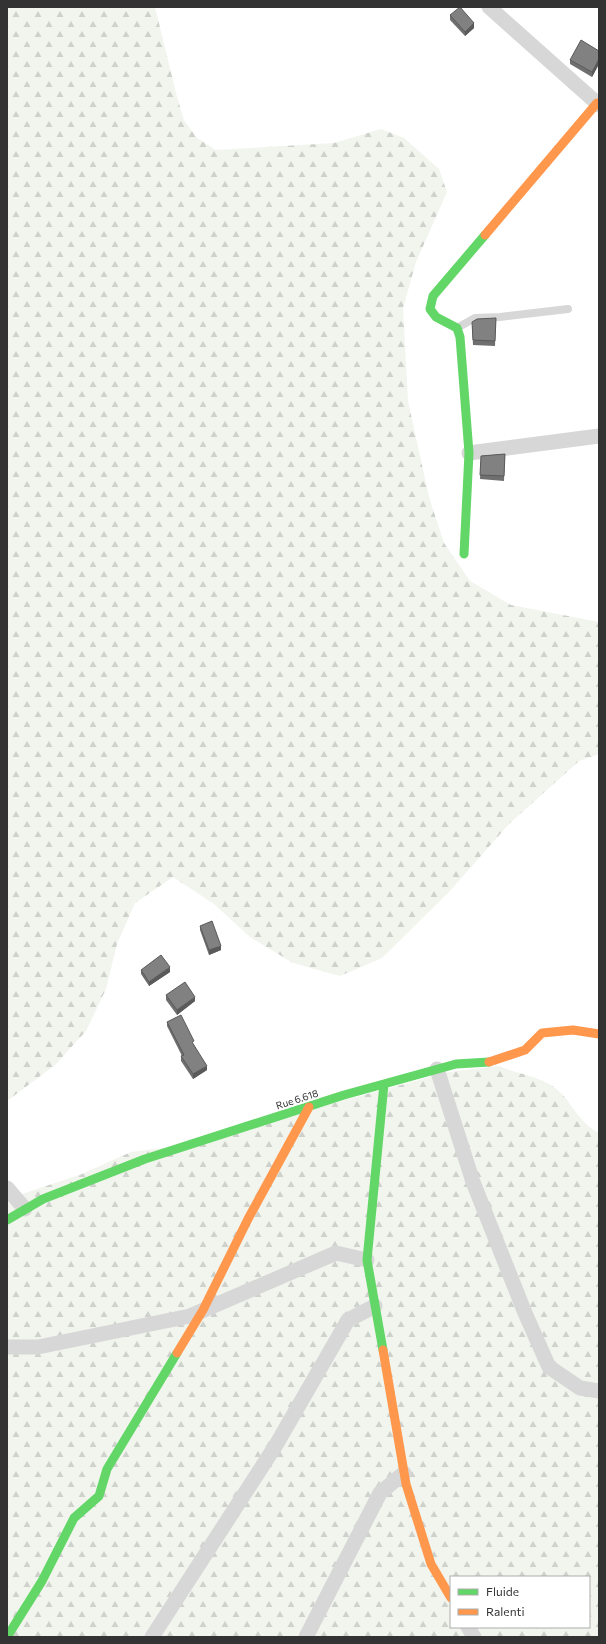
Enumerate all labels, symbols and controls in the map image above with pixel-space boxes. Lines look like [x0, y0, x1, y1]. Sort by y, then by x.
street label: Rue 6.618 [274, 1087, 320, 1111]
legend [450, 1576, 590, 1628]
text: Fluide [486, 1584, 519, 1598]
text: Ralenti [486, 1604, 525, 1618]

